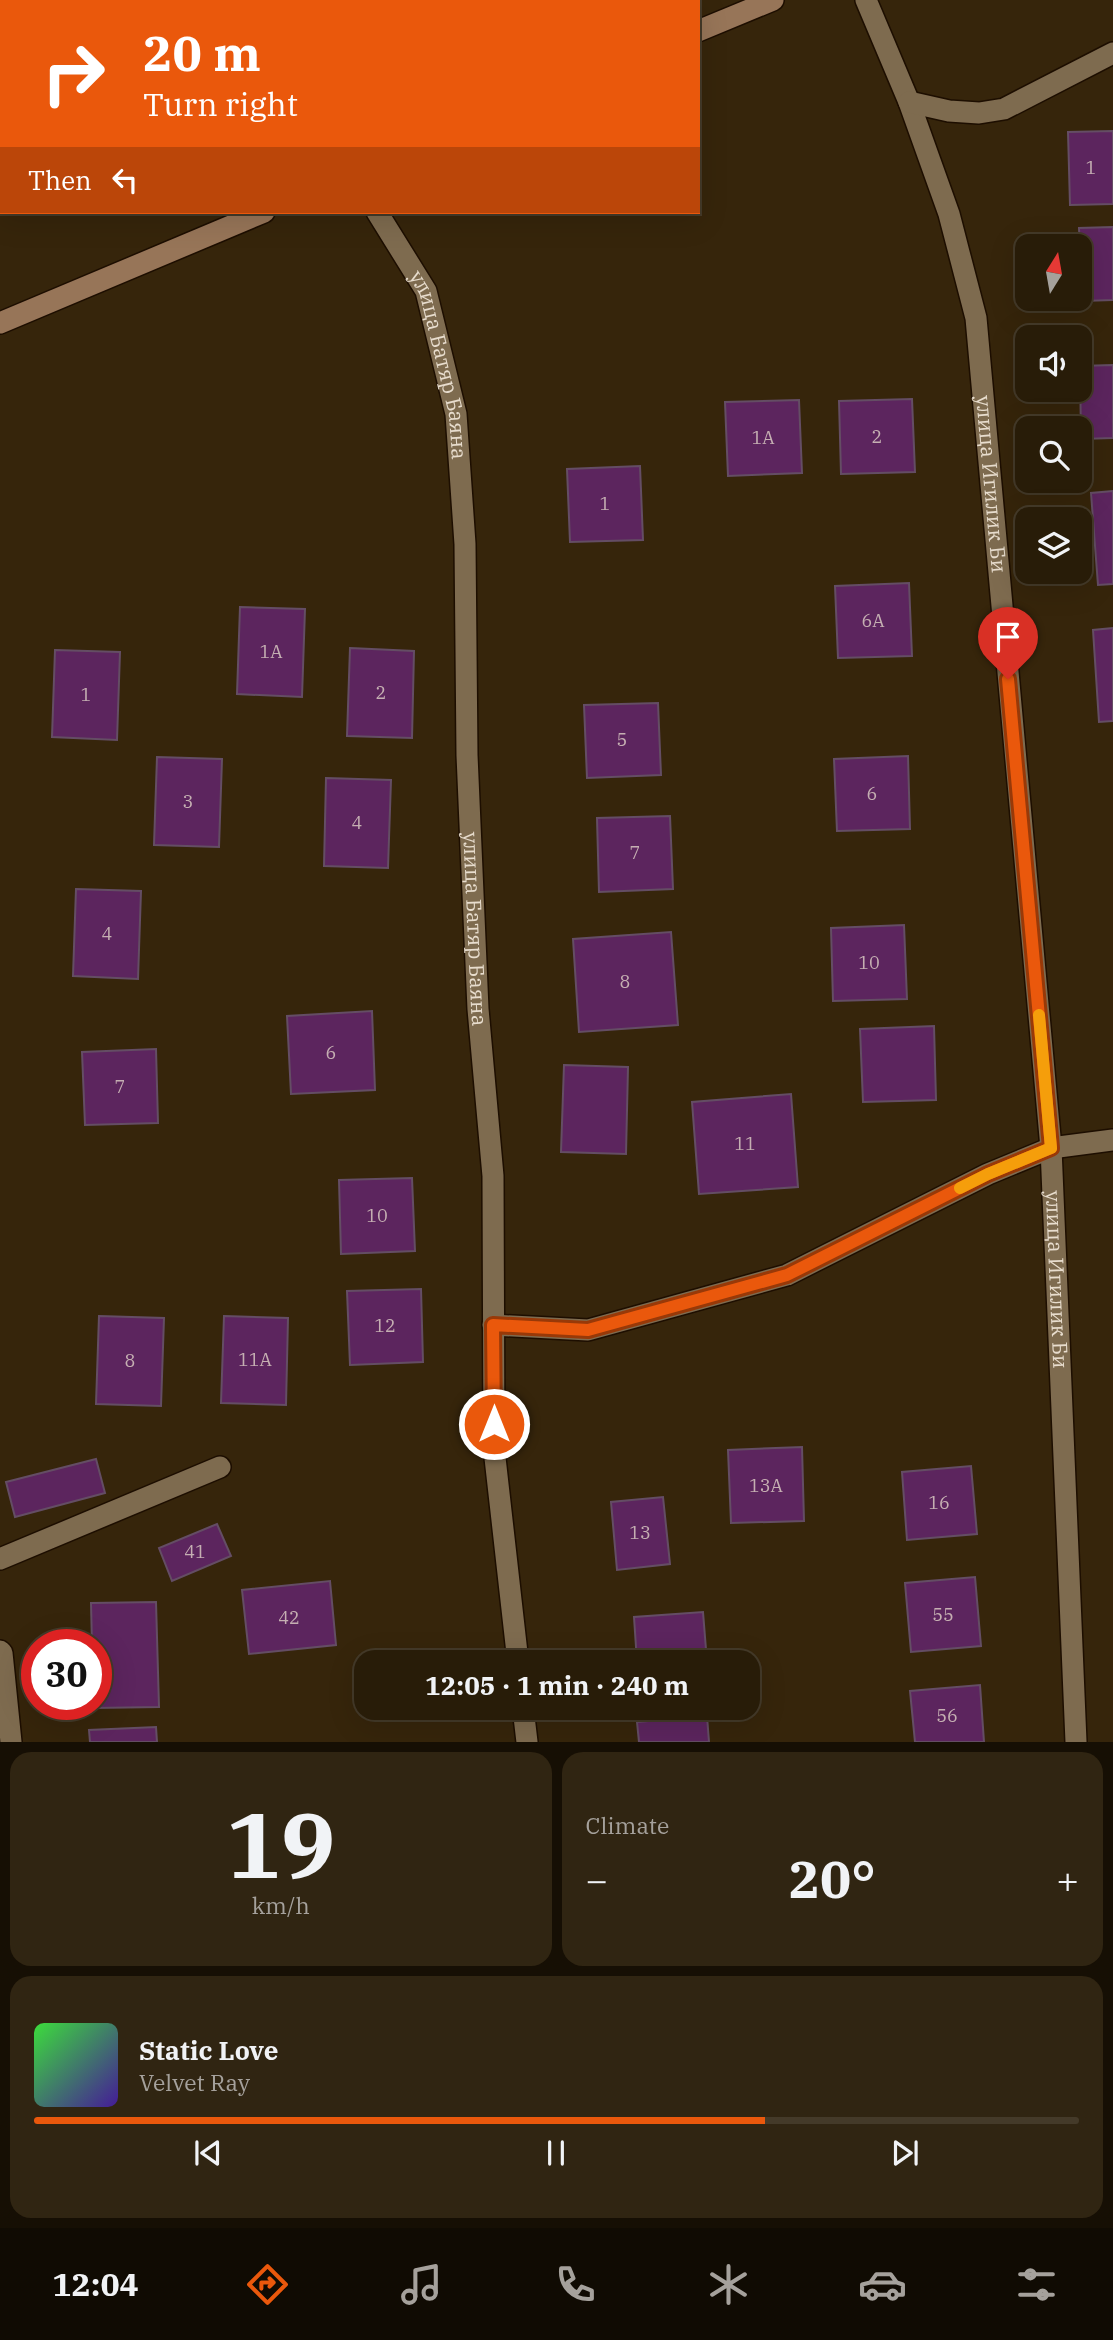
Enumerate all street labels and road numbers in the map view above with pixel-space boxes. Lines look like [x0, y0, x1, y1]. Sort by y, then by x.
street label: улица Батяр Баяна [403, 264, 474, 460]
street label: улица Игилик Би [970, 394, 1014, 574]
street label: улица Батяр Баяна [457, 831, 494, 1027]
street label: улица Игилик Би [1040, 1190, 1075, 1369]

